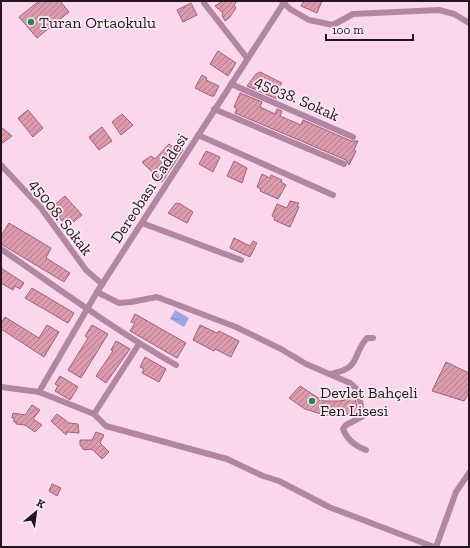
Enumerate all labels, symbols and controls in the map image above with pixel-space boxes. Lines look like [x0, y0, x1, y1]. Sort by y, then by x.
place label: Turan Ortaokulu [39, 13, 156, 32]
scale bar [326, 16, 413, 42]
marker: Turan Ortaokulu [26, 17, 36, 27]
text: 100 m [332, 23, 364, 37]
street label: 45038. Sokak [252, 71, 343, 125]
street label: Dereobası Caddesi [106, 129, 192, 247]
street label: 45008. Sokak [25, 175, 97, 260]
place label: Devlet Bahçeli Fen Lisesi [320, 383, 418, 420]
marker: Devlet Bahçeli Fen Lisesi [307, 396, 317, 406]
north arrow [16, 492, 56, 532]
text: K [34, 496, 48, 511]

